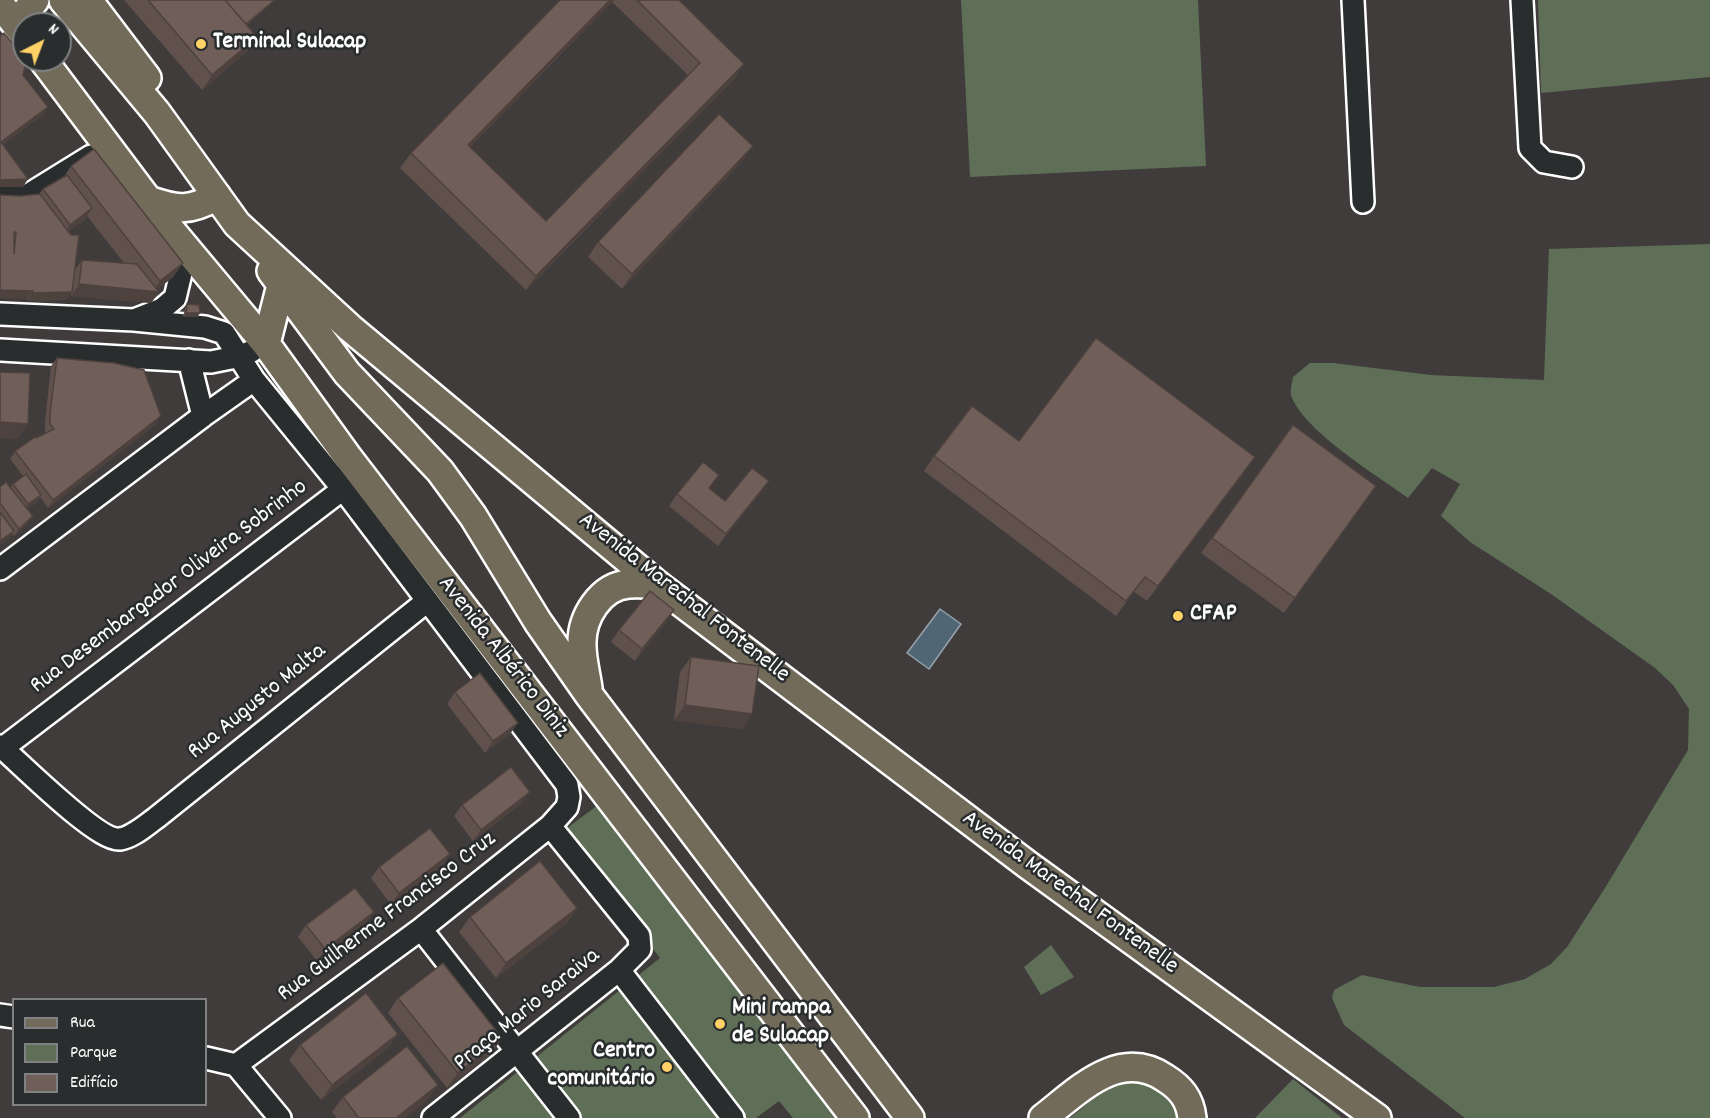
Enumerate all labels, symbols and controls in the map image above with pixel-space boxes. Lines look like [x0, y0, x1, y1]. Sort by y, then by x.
north arrow [12, 12, 72, 72]
text: N [42, 19, 64, 41]
place label: Terminal Sulacap [213, 30, 366, 58]
marker: Terminal Sulacap [194, 37, 208, 51]
street label: Rua Desembargador Oliveira Sobrinho [26, 474, 314, 702]
street label: Avenida Marechal Fontenelle [571, 507, 795, 691]
street label: Avenida Albérico Diniz [430, 571, 574, 745]
place label: CFAP [1190, 602, 1237, 630]
marker: CFAP [1171, 609, 1185, 623]
street label: Rua Augusto Malta [183, 639, 333, 767]
street label: Avenida Marechal Fontenelle [955, 806, 1183, 982]
street label: Rua Guilherme Francisco Cruz [273, 826, 503, 1010]
street label: Praça Mario Saraiva [449, 943, 607, 1079]
place label: Mini rampa de Sulacap [732, 996, 830, 1052]
legend [12, 998, 207, 1106]
text: Rua [70, 1011, 95, 1036]
marker: Mini rampa de Sulacap [713, 1017, 727, 1031]
place label: Centro comunitário [548, 1039, 655, 1095]
text: Parque [70, 1041, 117, 1066]
marker: Centro comunitário [660, 1060, 674, 1074]
text: Edifício [70, 1071, 118, 1096]

